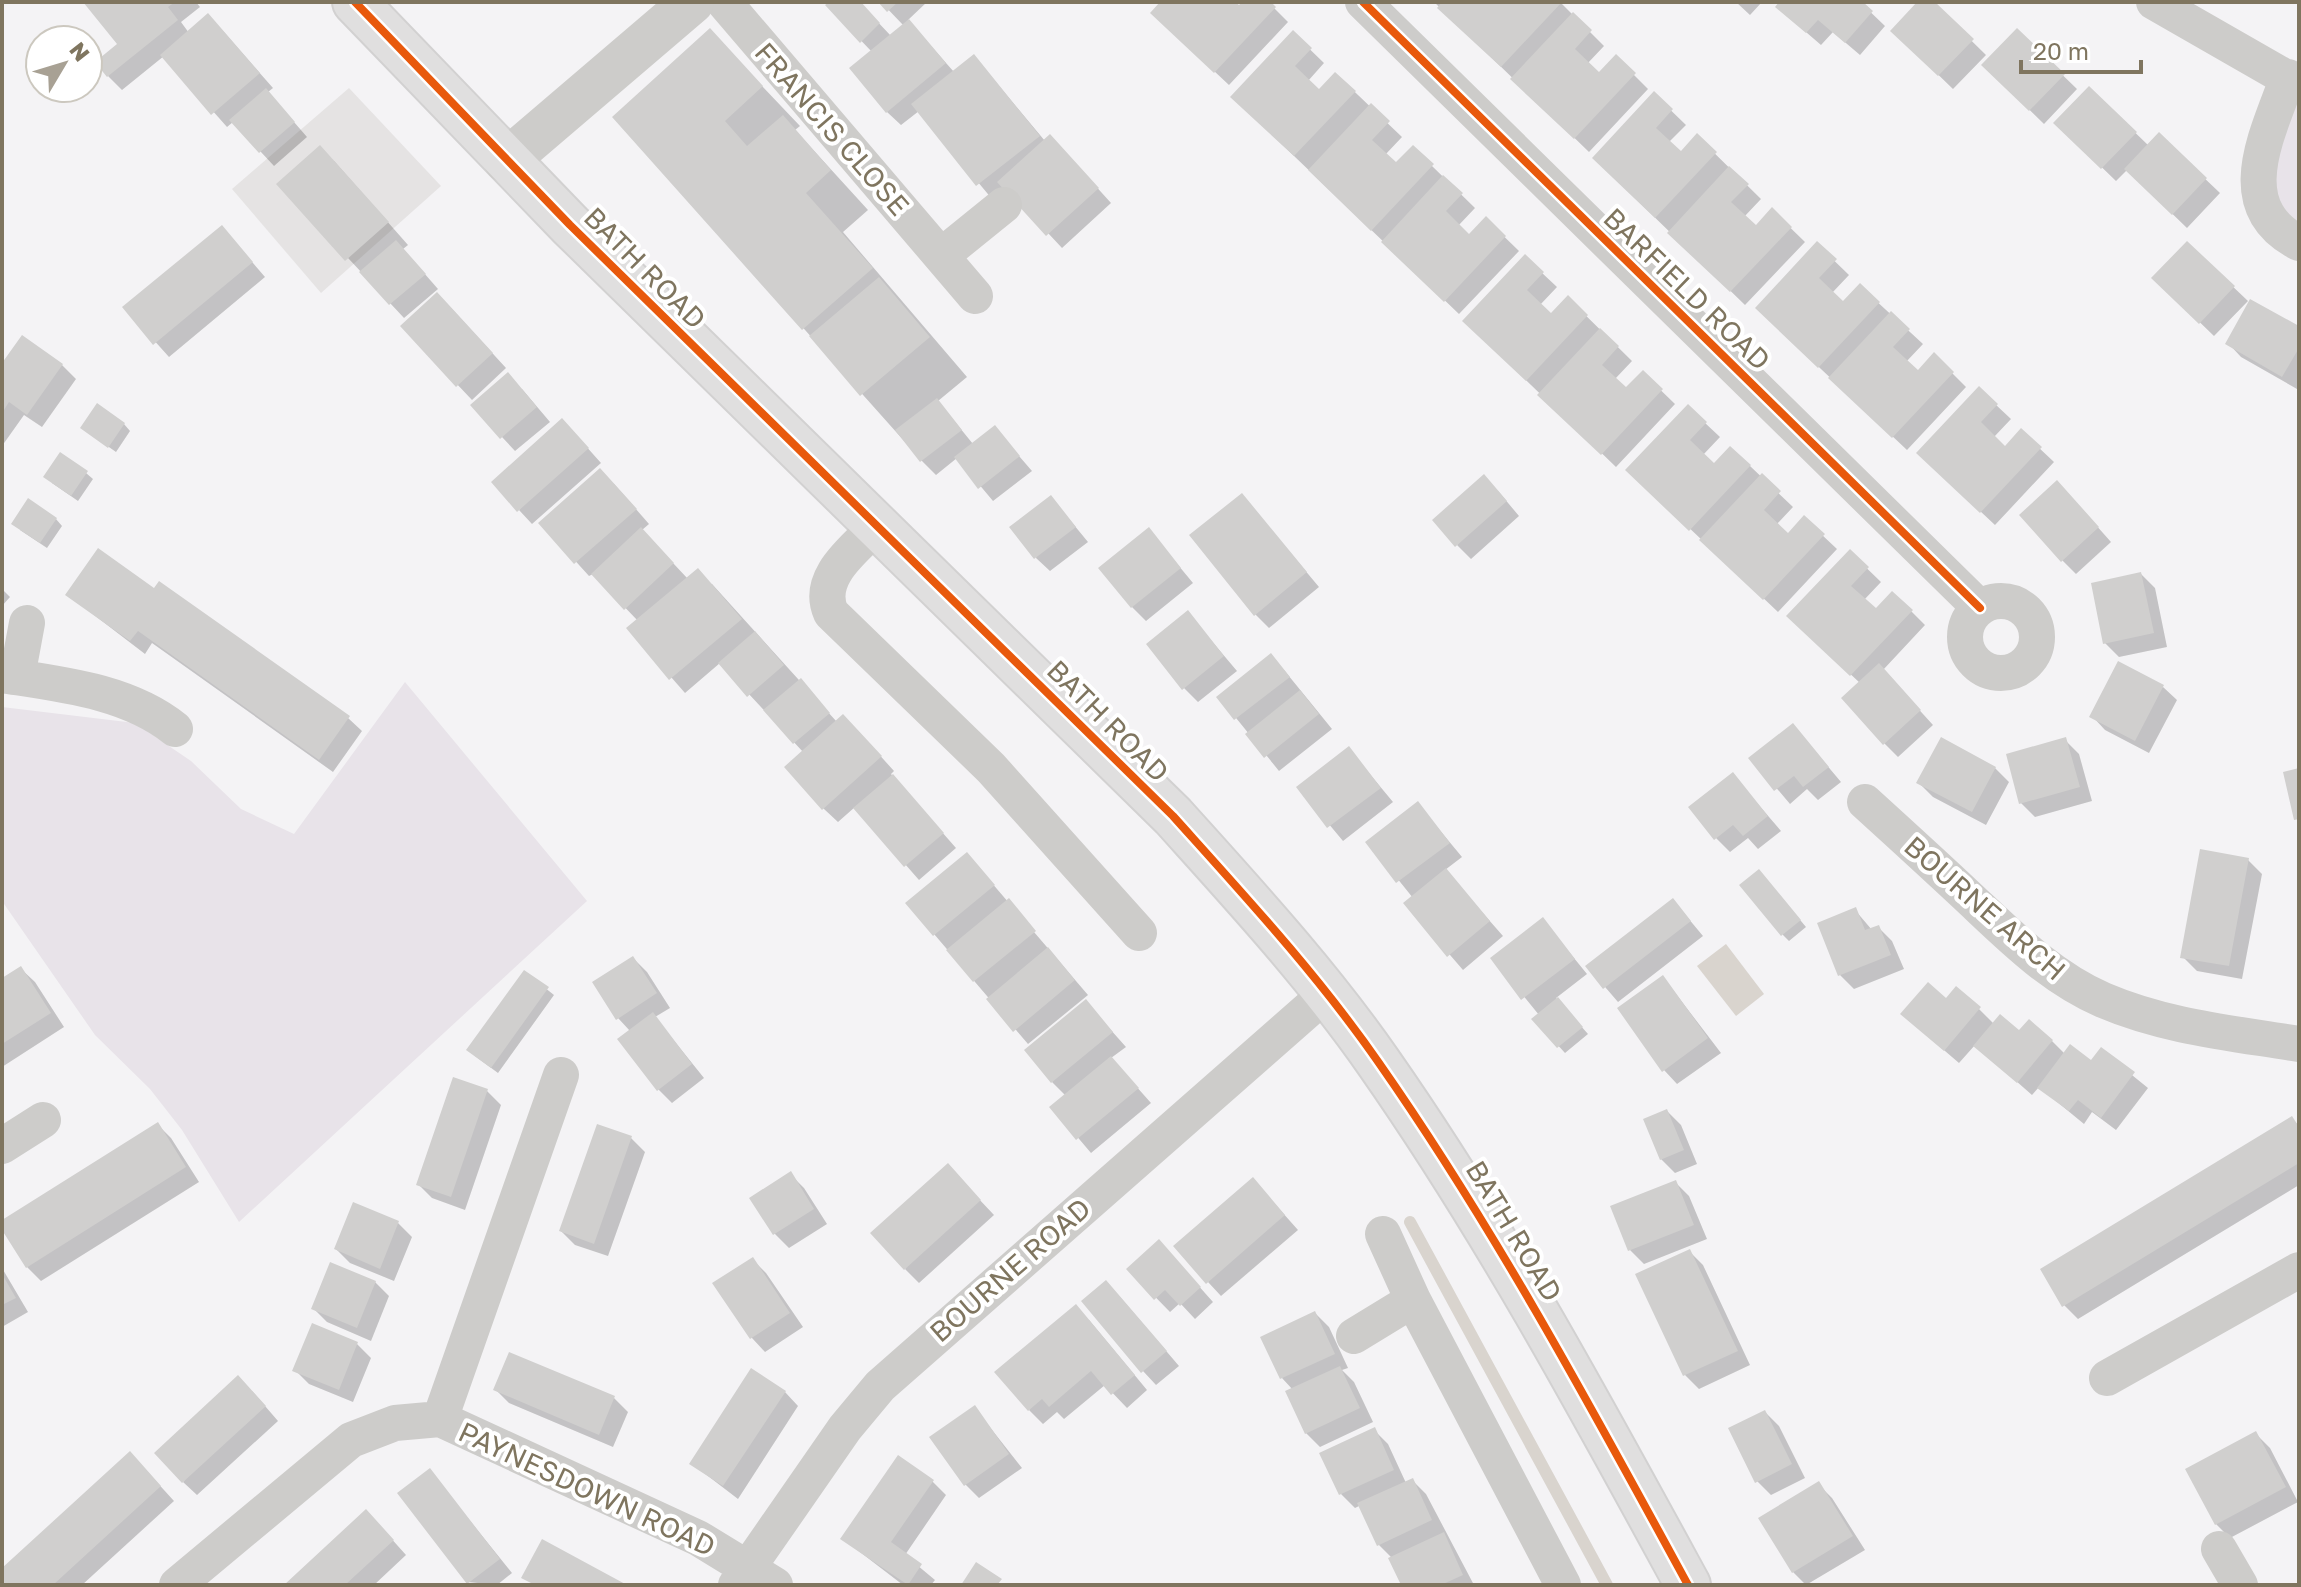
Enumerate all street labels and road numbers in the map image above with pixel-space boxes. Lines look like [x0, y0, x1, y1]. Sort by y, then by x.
street label: FRANCIS CLOSE [748, 36, 916, 222]
street label: BATH ROAD [578, 200, 713, 335]
street label: BARFIELD ROAD [1597, 201, 1777, 376]
street label: BATH ROAD [1041, 653, 1176, 788]
street label: BOURNE ARCH [1898, 829, 2072, 986]
street label: BATH ROAD [1460, 1155, 1569, 1307]
street label: BOURNE ROAD [923, 1191, 1097, 1348]
street label: PAYNESDOWN ROAD [454, 1415, 721, 1562]

